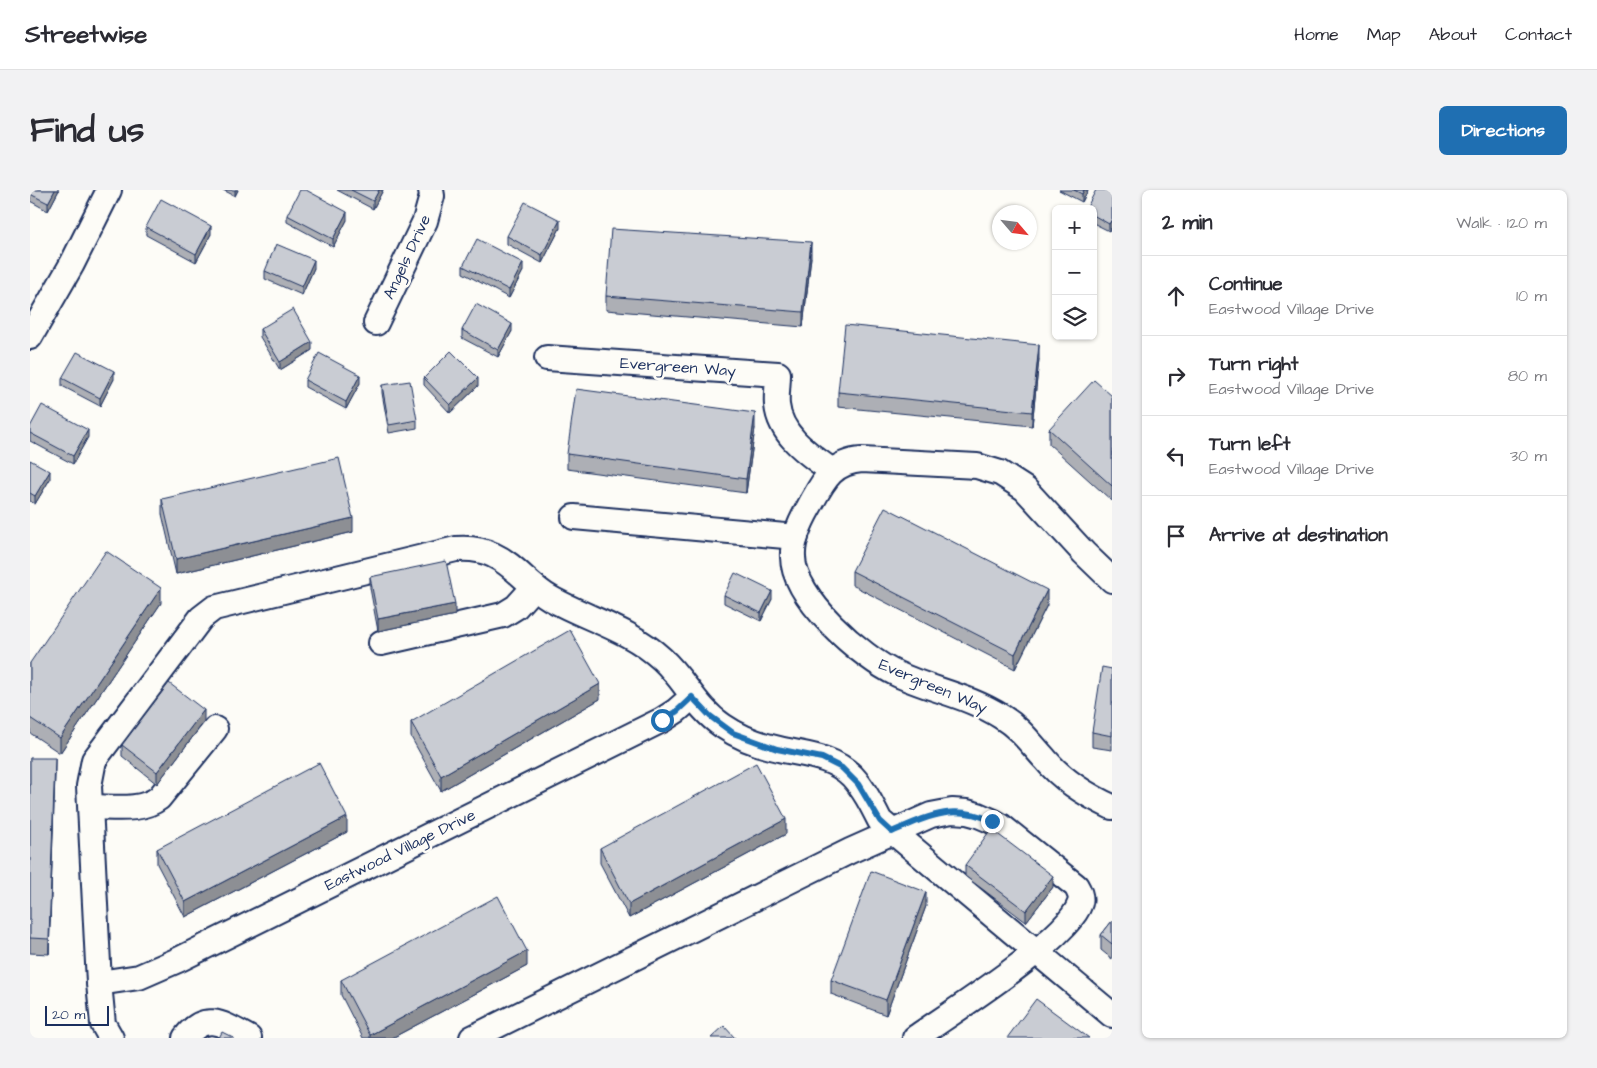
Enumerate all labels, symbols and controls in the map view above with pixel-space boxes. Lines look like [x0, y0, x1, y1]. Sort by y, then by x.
text: Streetwise [25, 18, 147, 52]
text: Home [1294, 22, 1339, 47]
text: Map [1367, 22, 1401, 47]
text: About [1429, 22, 1477, 47]
text: Contact [1505, 22, 1572, 47]
text: Find us [30, 106, 144, 155]
button: Directions [1439, 106, 1567, 155]
north arrow [992, 205, 1037, 250]
map controls [1052, 205, 1097, 340]
button: + [1052, 205, 1097, 250]
text: 2 min [1162, 208, 1212, 237]
street label: Angels Drive [378, 211, 437, 303]
text: Walk · 120 m [1456, 212, 1547, 234]
button: − [1052, 250, 1097, 295]
text: Continue [1209, 271, 1283, 298]
icon: ahead [1162, 282, 1190, 310]
text: 10 m [1516, 285, 1547, 307]
button: layers [1052, 295, 1097, 340]
text: Eastwood Village Drive [1209, 298, 1374, 320]
text: Turn right [1209, 351, 1298, 378]
street label: Evergreen Way [619, 352, 737, 383]
icon: right [1162, 362, 1190, 390]
text: 80 m [1508, 365, 1547, 387]
text: Eastwood Village Drive [1209, 378, 1374, 400]
text: Turn left [1209, 431, 1290, 458]
icon: left [1162, 442, 1190, 470]
text: 30 m [1510, 445, 1547, 467]
text: Eastwood Village Drive [1209, 458, 1374, 480]
icon: arrive [1162, 522, 1190, 550]
text: Arrive at destination [1209, 522, 1388, 549]
street label: Evergreen Way [875, 653, 991, 720]
route start [651, 709, 674, 732]
street label: Eastwood Village Drive [321, 804, 480, 897]
route end [981, 810, 1004, 833]
scale bar [45, 1003, 109, 1026]
text: 20 m [52, 1005, 85, 1025]

